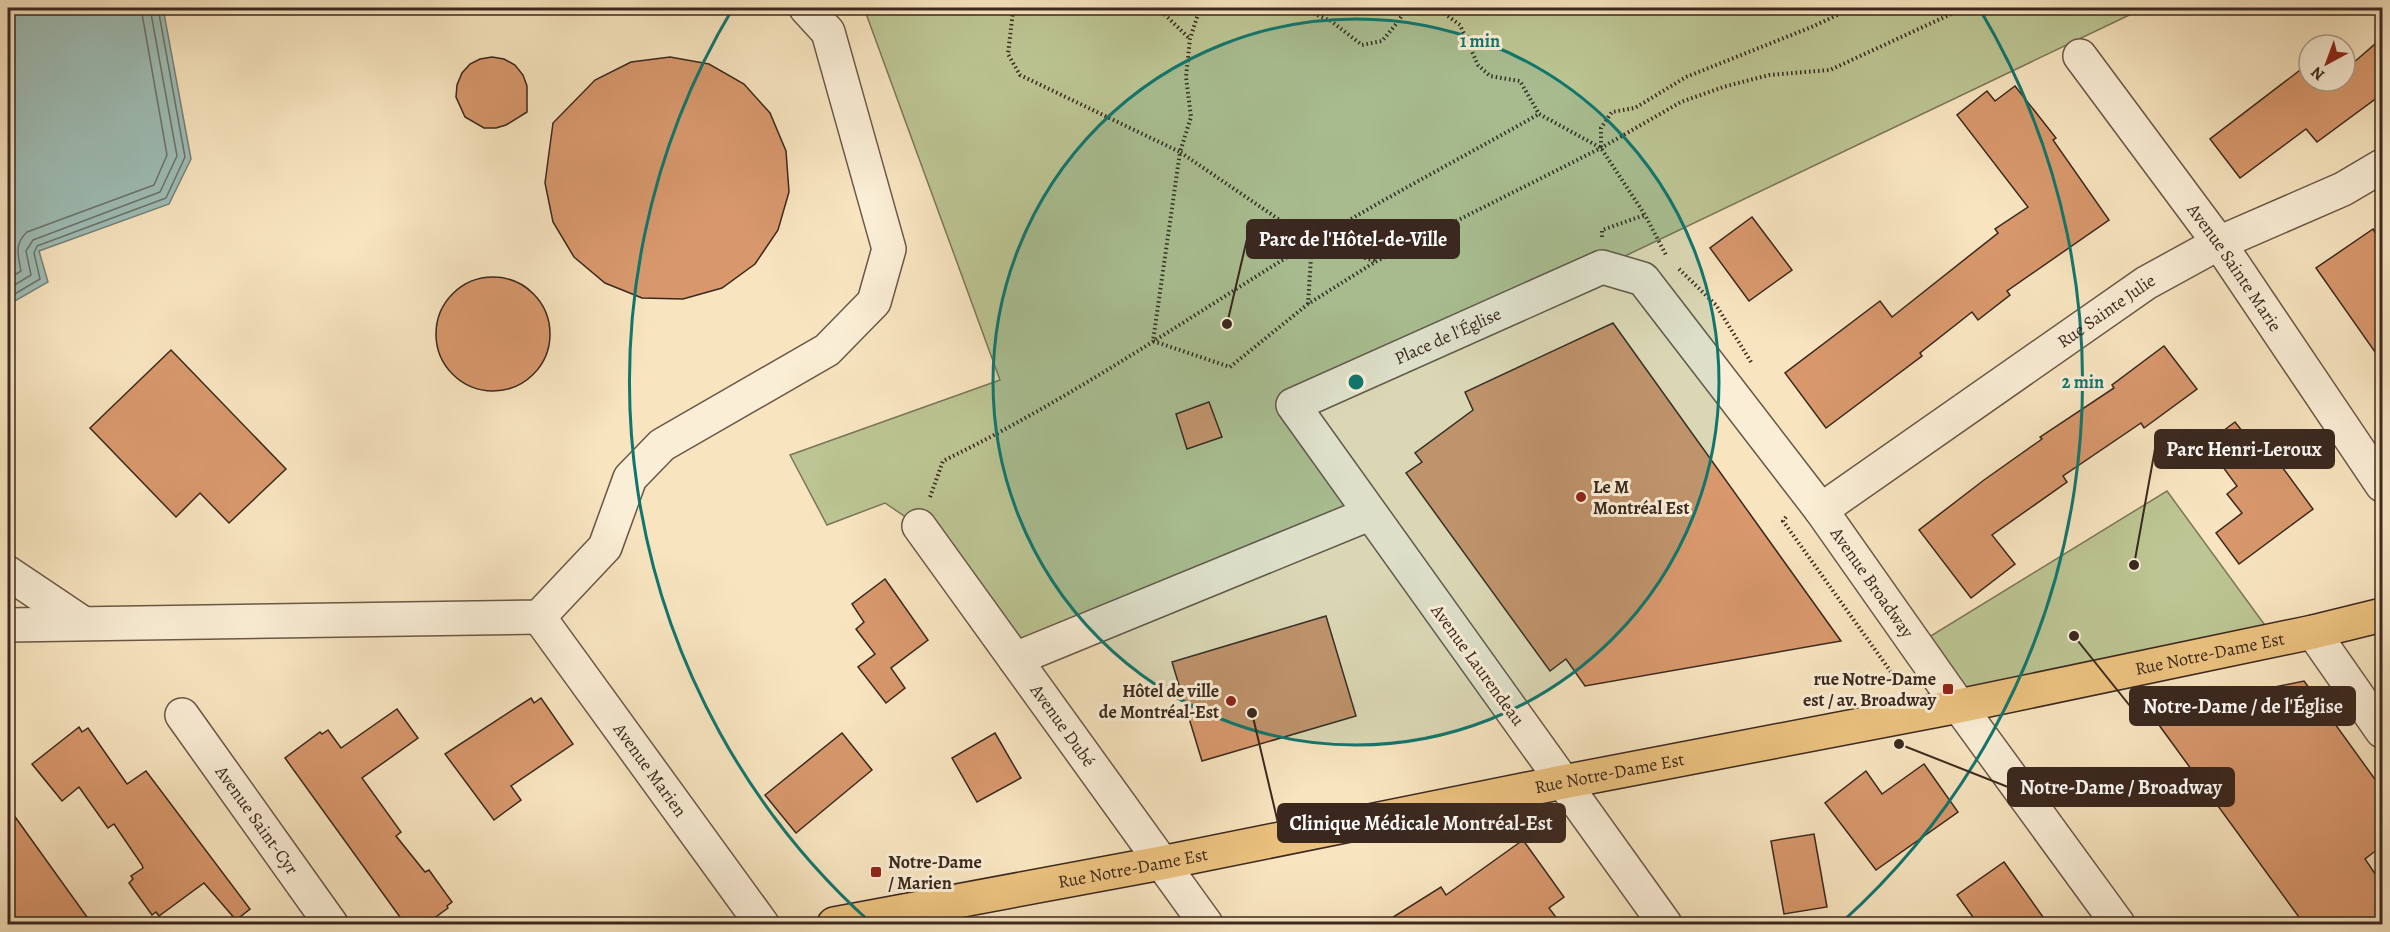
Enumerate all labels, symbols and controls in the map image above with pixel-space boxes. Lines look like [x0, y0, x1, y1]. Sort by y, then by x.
text: 1 min [1460, 29, 1500, 53]
north arrow [2297, 33, 2357, 93]
text: N [2306, 61, 2329, 86]
street label: Avenue Sainte Marie [2181, 198, 2287, 336]
callout: Parc de l'Hôtel-de-Ville [1247, 220, 1459, 258]
text: Parc de l'Hôtel-de-Ville [1259, 226, 1447, 253]
street label: Rue Sainte Julie [2052, 268, 2160, 353]
street label: Place de l'Église [1391, 302, 1505, 370]
text: 2 min [2062, 370, 2104, 394]
centre of rings [1346, 372, 1366, 392]
callout: Parc Henri-Leroux [2155, 430, 2334, 468]
text: Parc Henri-Leroux [2166, 436, 2322, 463]
place label: Le M Montréal Est [1593, 475, 1689, 520]
marker: Le M Montréal Est [1574, 490, 1588, 504]
street label: Avenue Broadway [1824, 522, 1920, 643]
street label: Avenue Laurendeau [1425, 599, 1530, 731]
street label: Rue Notre-Dame Est [2133, 626, 2287, 681]
place label: rue Notre-Dame est / av. Broadway [1803, 667, 1937, 712]
street label: Avenue Dubé [1024, 678, 1101, 772]
place label: Hôtel de ville de Montréal-Est [1099, 679, 1219, 724]
marker: rue Notre-Dame est / av. Broadway [1941, 682, 1955, 696]
callout: Notre-Dame / de l'Église [2130, 687, 2355, 725]
text: Notre-Dame / de l'Église [2143, 693, 2343, 720]
marker: Hôtel de ville de Montréal-Est [1224, 694, 1238, 708]
street label: Avenue Marien [607, 717, 692, 822]
street label: Rue Notre-Dame Est [1532, 747, 1686, 799]
street label: Avenue Saint-Cyr [209, 760, 304, 879]
callout: Notre-Dame / Broadway [2008, 768, 2234, 806]
text: Notre-Dame / Broadway [2020, 774, 2223, 801]
callout: Clinique Médicale Montréal-Est [1278, 804, 1565, 842]
text: Clinique Médicale Montréal-Est [1289, 810, 1553, 837]
street label: Rue Notre-Dame Est [1056, 842, 1210, 894]
place label: Notre-Dame / Marien [888, 850, 982, 895]
marker: Notre-Dame / Marien [869, 865, 883, 879]

